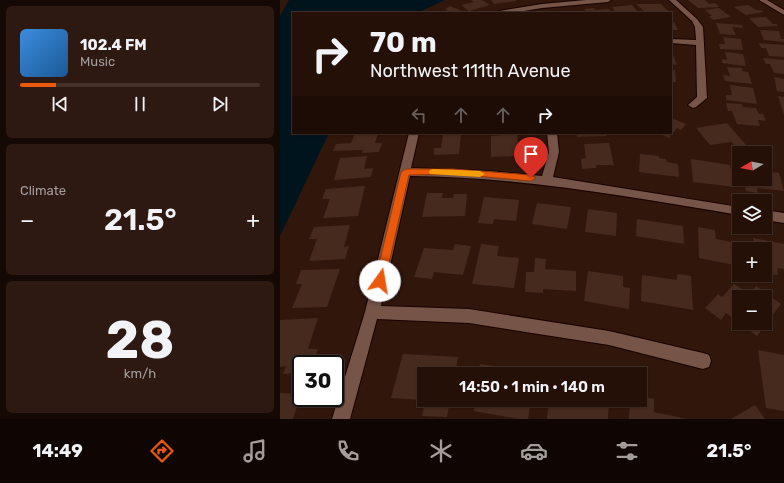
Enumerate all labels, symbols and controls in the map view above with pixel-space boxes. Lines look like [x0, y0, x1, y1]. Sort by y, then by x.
text: 70 m [370, 26, 437, 59]
icon: right [304, 28, 356, 80]
text: 102.4 FM [80, 36, 147, 54]
text: Music [80, 54, 115, 69]
text: Northwest 111th Avenue [370, 60, 571, 82]
icon: previous [49, 93, 71, 115]
icon: pause [129, 93, 151, 115]
icon: next [209, 93, 231, 115]
icon: left [408, 104, 430, 126]
icon: ahead [450, 104, 472, 126]
icon: ahead [492, 104, 514, 126]
icon: right [534, 104, 556, 126]
pin [514, 137, 548, 178]
icon: arrive [520, 143, 542, 165]
north arrow [732, 146, 772, 186]
map controls [732, 146, 772, 330]
text: Climate [20, 183, 66, 198]
button: layers [732, 194, 772, 234]
text: 21.5° [104, 202, 177, 238]
text: − [20, 207, 34, 234]
text: + [246, 207, 260, 234]
button: + [732, 242, 772, 282]
position arrow [359, 260, 401, 302]
button: − [732, 290, 772, 330]
text: 28 [105, 309, 175, 371]
speed limit sign: 30 [292, 355, 344, 407]
text: km/h [124, 366, 156, 381]
text: 14:50 · 1 min · 140 m [459, 378, 605, 396]
icon: directions [148, 437, 176, 465]
icon: music [241, 437, 269, 465]
icon: phone [334, 437, 362, 465]
icon: climate [427, 437, 455, 465]
icon: car [520, 437, 548, 465]
icon: filters [613, 437, 641, 465]
text: 14:49 [33, 440, 83, 462]
text: 21.5° [707, 440, 751, 462]

